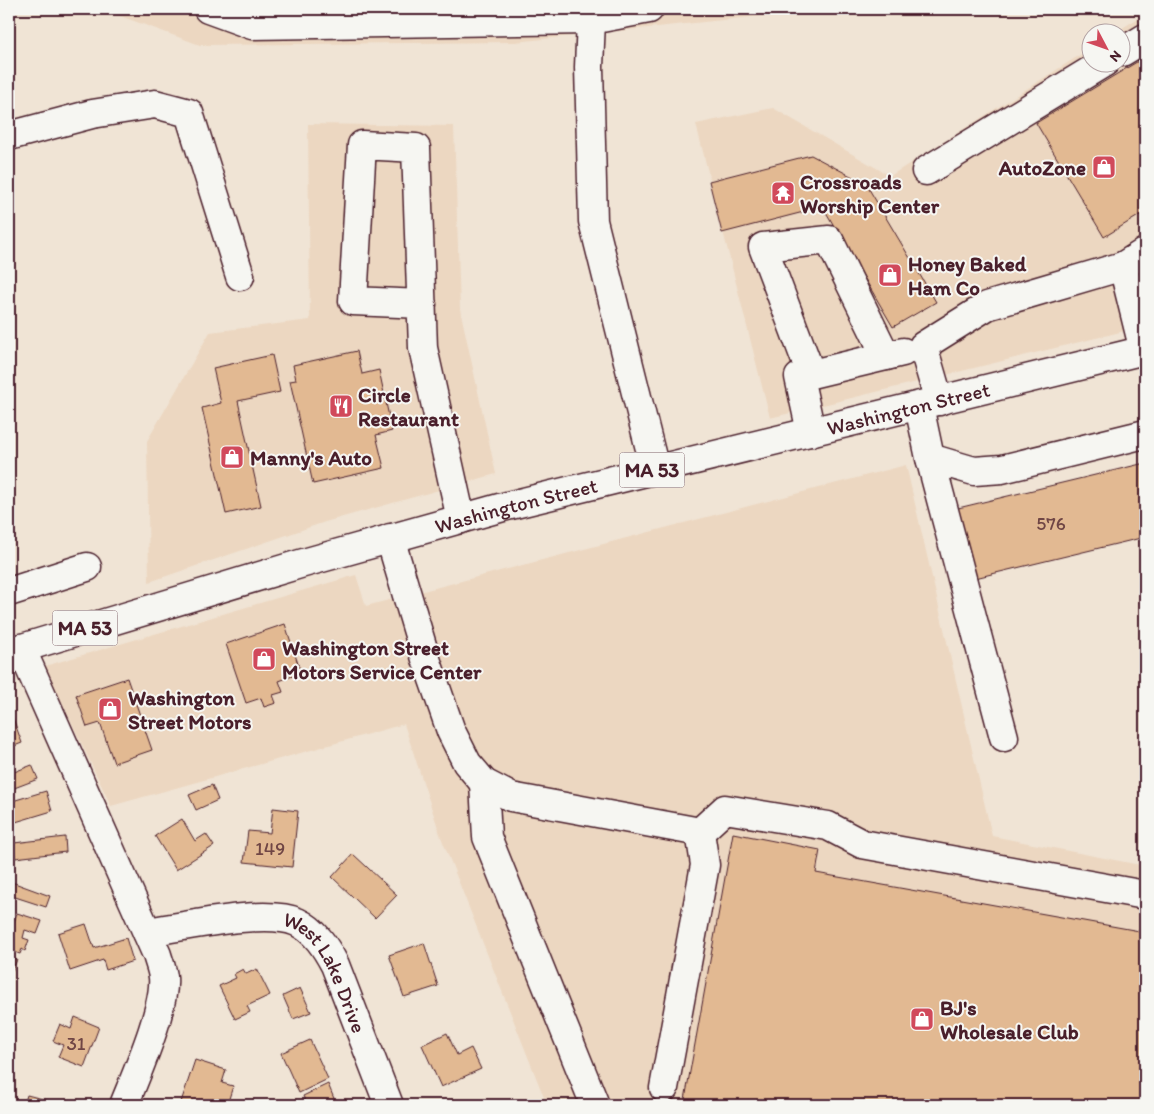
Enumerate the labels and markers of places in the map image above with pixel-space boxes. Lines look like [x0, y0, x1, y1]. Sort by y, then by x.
shop icon: AutoZone [1091, 154, 1117, 180]
place label: AutoZone [998, 155, 1086, 180]
place label: Crossroads Worship Center [800, 169, 940, 219]
temple icon: Crossroads Worship Center [770, 180, 796, 206]
place label: Honey Baked Ham Co [908, 251, 1027, 300]
shop icon: Honey Baked Ham Co [877, 262, 903, 288]
place label: Circle Restaurant [358, 382, 459, 431]
restaurant icon: Circle Restaurant [328, 393, 354, 419]
shop icon: Manny's Auto [219, 444, 245, 470]
place label: Manny's Auto [250, 445, 372, 471]
place label: Washington Street Motors Service Center [282, 635, 482, 684]
shop icon: Washington Street Motors Service Center [251, 646, 277, 672]
place label: Washington Street Motors [128, 685, 251, 734]
shop icon: Washington Street Motors [97, 696, 123, 722]
place label: BJ's Wholesale Club [940, 995, 1079, 1044]
shop icon: BJ's Wholesale Club [909, 1006, 935, 1032]

